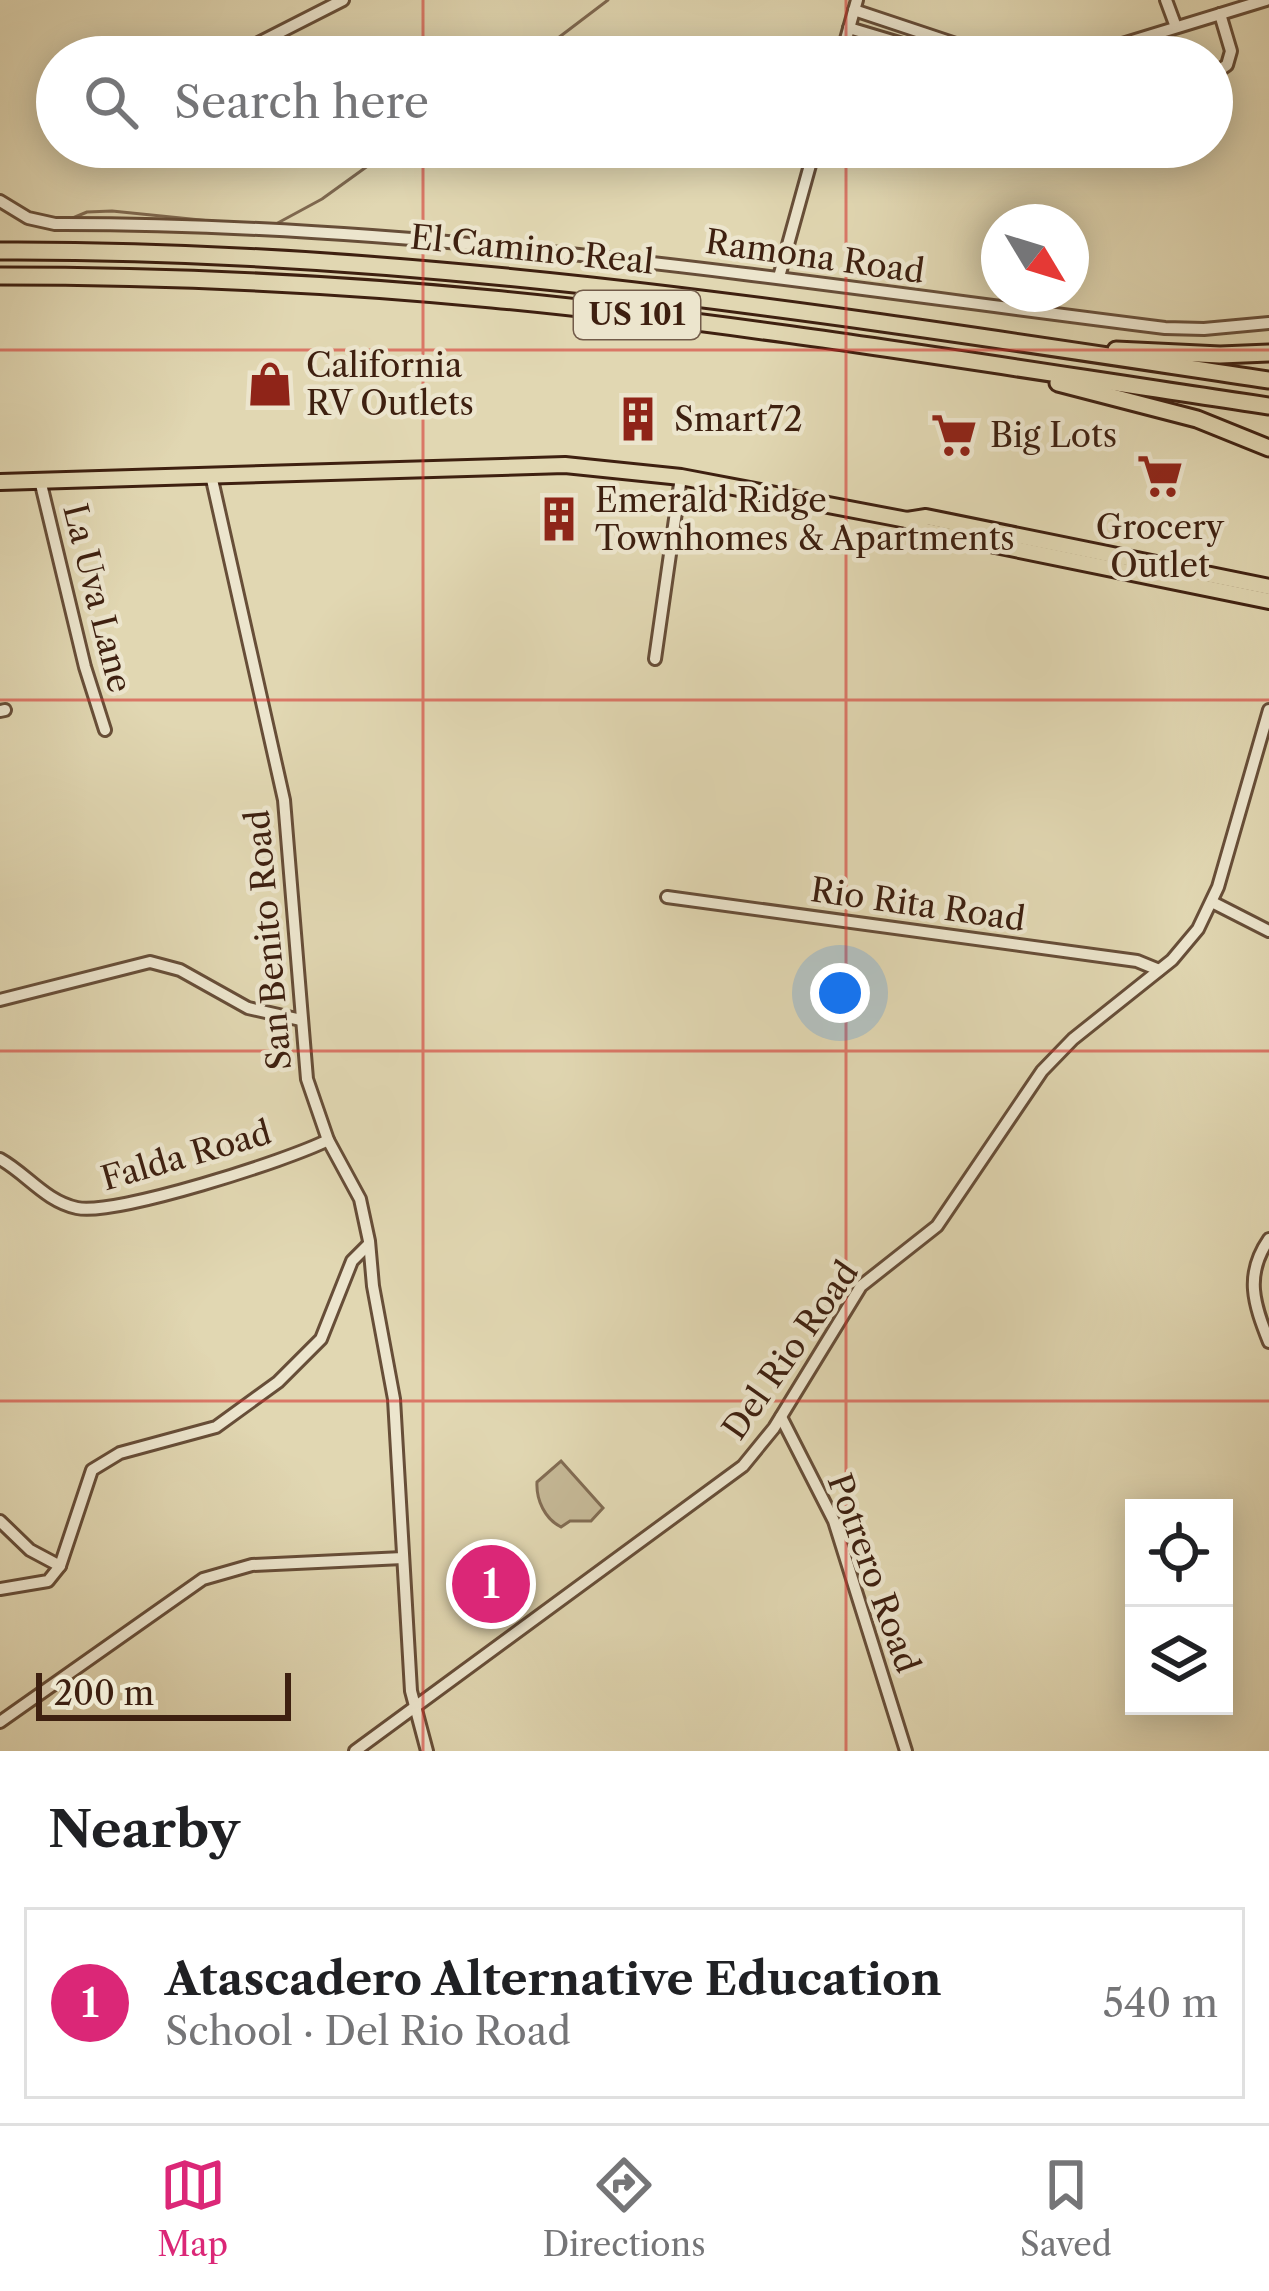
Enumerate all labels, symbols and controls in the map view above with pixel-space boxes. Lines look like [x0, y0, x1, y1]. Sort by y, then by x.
search box [36, 36, 1233, 168]
icon: search [78, 69, 144, 135]
text: Search here [174, 74, 429, 130]
north arrow [981, 204, 1089, 312]
street label: El Camino Real [408, 216, 656, 283]
street label: Ramona Road [703, 221, 927, 292]
road number: US 101 [574, 291, 700, 339]
place label: California RV Outlets [306, 345, 474, 424]
shop icon: California RV Outlets [245, 359, 295, 409]
building icon: Smart72 [613, 394, 663, 444]
place label: Smart72 [674, 399, 803, 440]
supermarket icon: Big Lots [929, 410, 979, 460]
place label: Big Lots [990, 415, 1117, 456]
supermarket icon: Grocery Outlet [1135, 451, 1185, 501]
place label: Emerald Ridge Townhomes & Apartments [595, 480, 1015, 559]
building icon: Emerald Ridge Townhomes & Apartments [534, 494, 584, 544]
street label: La Uva Lane [54, 500, 141, 697]
place label: Grocery Outlet [1096, 507, 1225, 586]
street label: San Benito Road [237, 808, 300, 1072]
street label: Rio Rita Road [808, 869, 1028, 940]
your location [810, 963, 870, 1023]
street label: Falda Road [96, 1112, 276, 1199]
street label: Del Rio Road [714, 1253, 867, 1447]
street label: Potrero Road [819, 1468, 929, 1678]
map controls [1125, 1499, 1233, 1715]
button: locate [1125, 1499, 1233, 1607]
pin: 1 [452, 1539, 530, 1629]
button: layers [1125, 1607, 1233, 1715]
scale bar [36, 1667, 291, 1720]
text: 200 m [54, 1673, 154, 1714]
text: Nearby [48, 1798, 240, 1860]
text: Atascadero Alternative Education [165, 1951, 942, 2007]
text: 1 [81, 1979, 99, 2027]
text: 540 m [1103, 1979, 1218, 2027]
text: School · Del Rio Road [165, 2007, 571, 2055]
tab: Map [157, 2152, 228, 2265]
tab: Directions [543, 2152, 706, 2265]
tab: Saved [1020, 2152, 1112, 2265]

